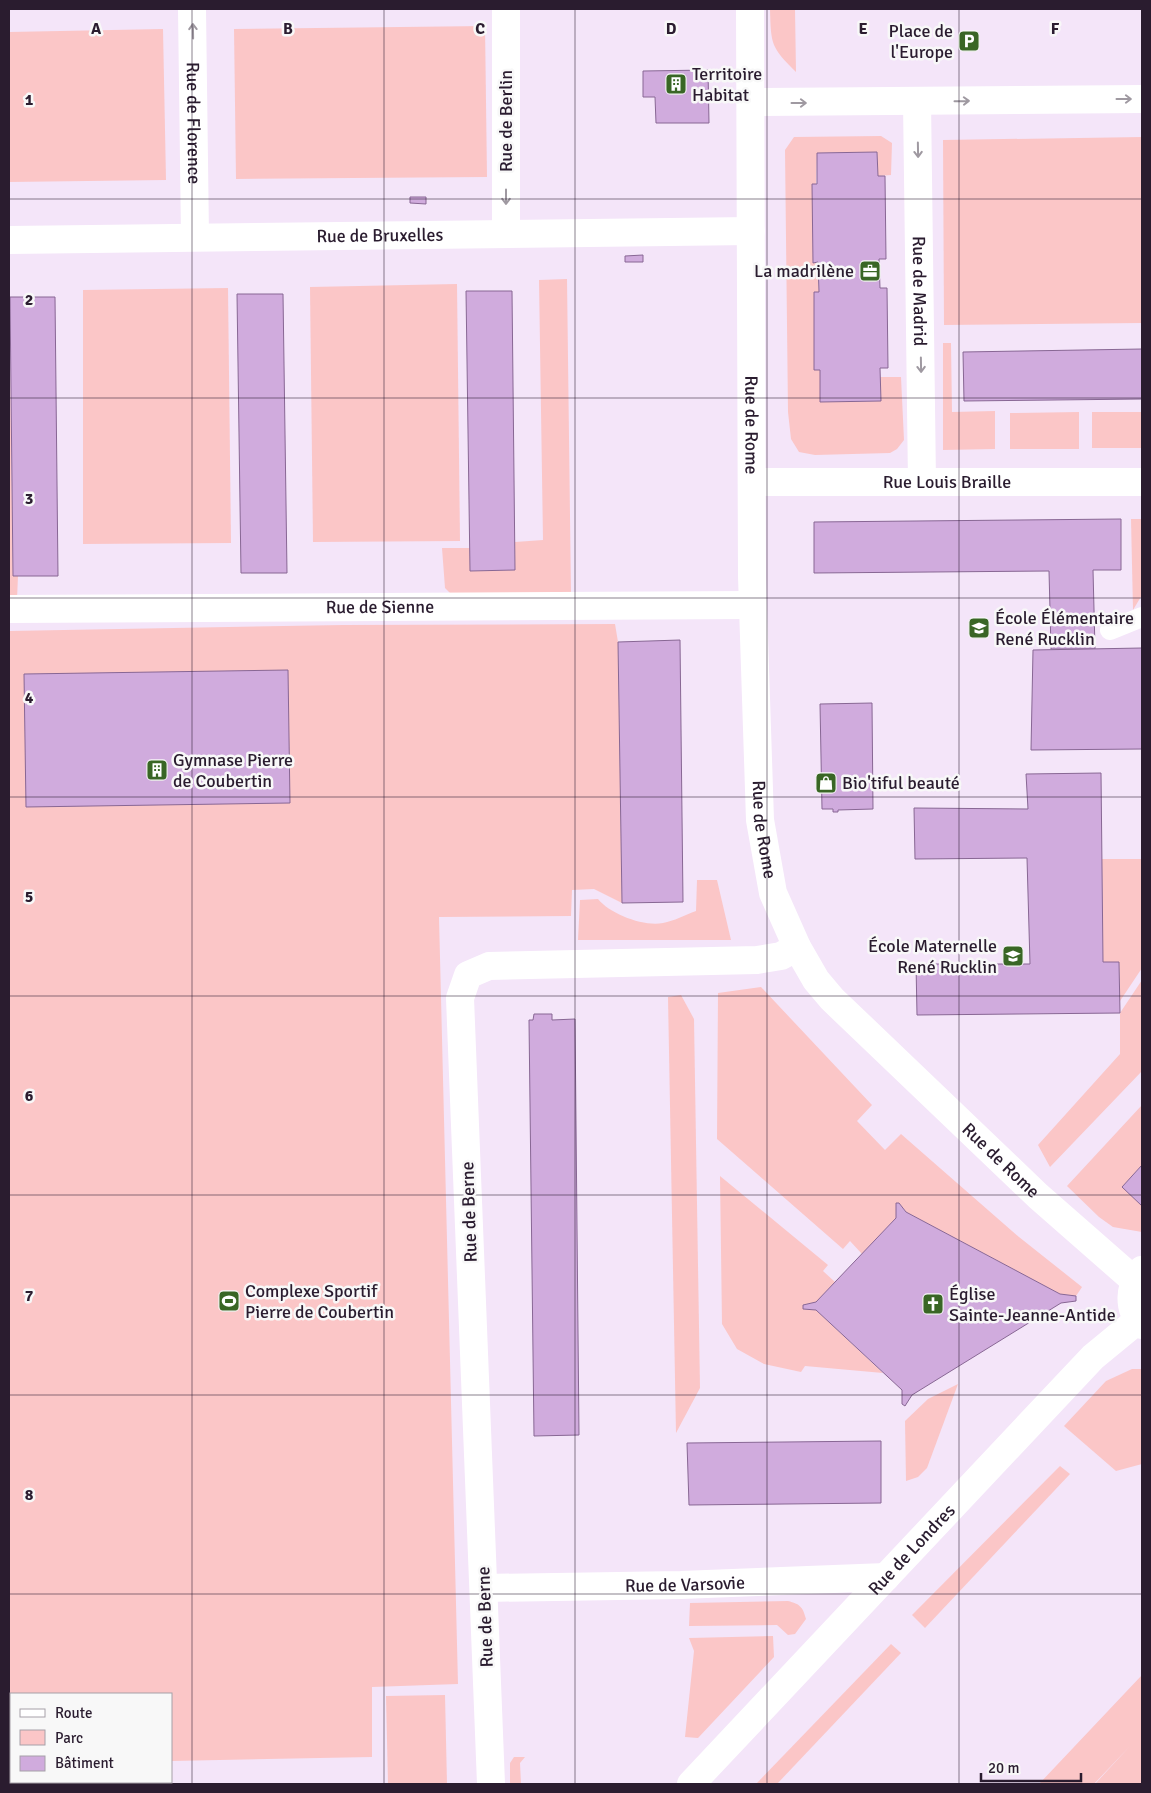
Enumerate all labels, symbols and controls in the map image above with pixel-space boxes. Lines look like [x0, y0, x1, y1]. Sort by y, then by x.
text: A [91, 19, 102, 39]
text: B [283, 19, 293, 39]
text: C [475, 19, 485, 39]
text: D [666, 19, 677, 39]
text: E [858, 19, 868, 39]
text: F [1051, 19, 1060, 39]
place label: Place de l'Europe [889, 20, 953, 63]
one-way arrow [188, 23, 198, 40]
parking icon: Place de l'Europe [957, 29, 981, 53]
street label: Rue de Florence [182, 62, 205, 184]
place label: Territoire Habitat [692, 63, 762, 106]
street label: Rue de Berlin [495, 70, 517, 172]
building icon: Territoire Habitat [664, 72, 688, 96]
text: 1 [25, 90, 34, 110]
one-way arrow [1116, 94, 1132, 104]
one-way arrow [954, 96, 970, 106]
one-way arrow [791, 98, 807, 108]
one-way arrow [913, 141, 922, 157]
one-way arrow [501, 189, 511, 205]
street label: Rue de Bruxelles [316, 224, 444, 247]
street label: Rue de Madrid [908, 236, 931, 346]
office icon: La madrilène [858, 259, 882, 283]
place label: La madrilène [754, 260, 854, 282]
text: 2 [25, 290, 33, 310]
one-way arrow [916, 356, 926, 372]
street label: Rue de Rome [740, 375, 763, 475]
street label: Rue Louis Braille [883, 471, 1011, 493]
text: 3 [25, 489, 33, 509]
street label: Rue de Sienne [326, 596, 434, 618]
place label: École Élémentaire René Rucklin [995, 607, 1134, 650]
school or university icon: École Élémentaire René Rucklin [967, 616, 991, 640]
text: 4 [25, 688, 34, 708]
place label: Gymnase Pierre de Coubertin [173, 749, 293, 792]
building icon: Gymnase Pierre de Coubertin [145, 758, 169, 782]
shop icon: Bio'tiful beauté [814, 771, 838, 795]
place label: Bio'tiful beauté [842, 772, 960, 794]
street label: Rue de Rome [748, 780, 781, 880]
text: 5 [25, 887, 33, 907]
place label: École Maternelle René Rucklin [868, 935, 997, 978]
school or university icon: École Maternelle René Rucklin [1001, 944, 1025, 968]
text: 6 [25, 1086, 34, 1106]
street label: Rue de Rome [957, 1118, 1044, 1203]
street label: Rue de Berne [456, 1161, 482, 1263]
place label: Complexe Sportif Pierre de Coubertin [245, 1280, 394, 1323]
place label: Église Sainte-Jeanne-Antide [949, 1283, 1116, 1326]
text: 7 [25, 1286, 34, 1306]
sports icon: Complexe Sportif Pierre de Coubertin [217, 1289, 241, 1313]
church icon: Église Sainte-Jeanne-Antide [921, 1292, 945, 1316]
text: 8 [25, 1485, 34, 1505]
street label: Rue de Londres [864, 1499, 960, 1600]
street label: Rue de Berne [472, 1566, 498, 1668]
street label: Rue de Varsovie [625, 1572, 745, 1597]
legend [10, 1693, 172, 1783]
text: Route [55, 1704, 92, 1722]
text: Parc [55, 1729, 83, 1747]
scale bar [981, 1750, 1081, 1782]
text: Bâtiment [55, 1754, 114, 1772]
text: 20 m [988, 1759, 1019, 1777]

